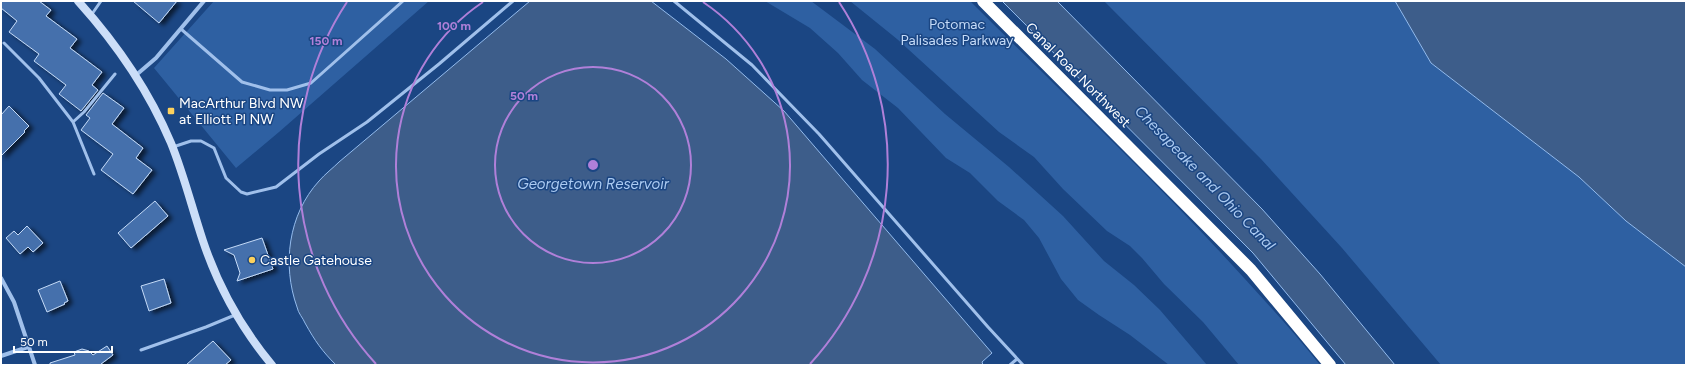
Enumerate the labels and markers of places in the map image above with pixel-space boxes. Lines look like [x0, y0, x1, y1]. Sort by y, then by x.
place label: MacArthur Blvd NW at Elliott Pl NW [179, 95, 304, 128]
marker: MacArthur Blvd NW at Elliott Pl NW [166, 106, 176, 116]
centre of rings [586, 158, 600, 172]
place label: Castle Gatehouse [260, 252, 372, 269]
marker: Castle Gatehouse [247, 255, 257, 265]

